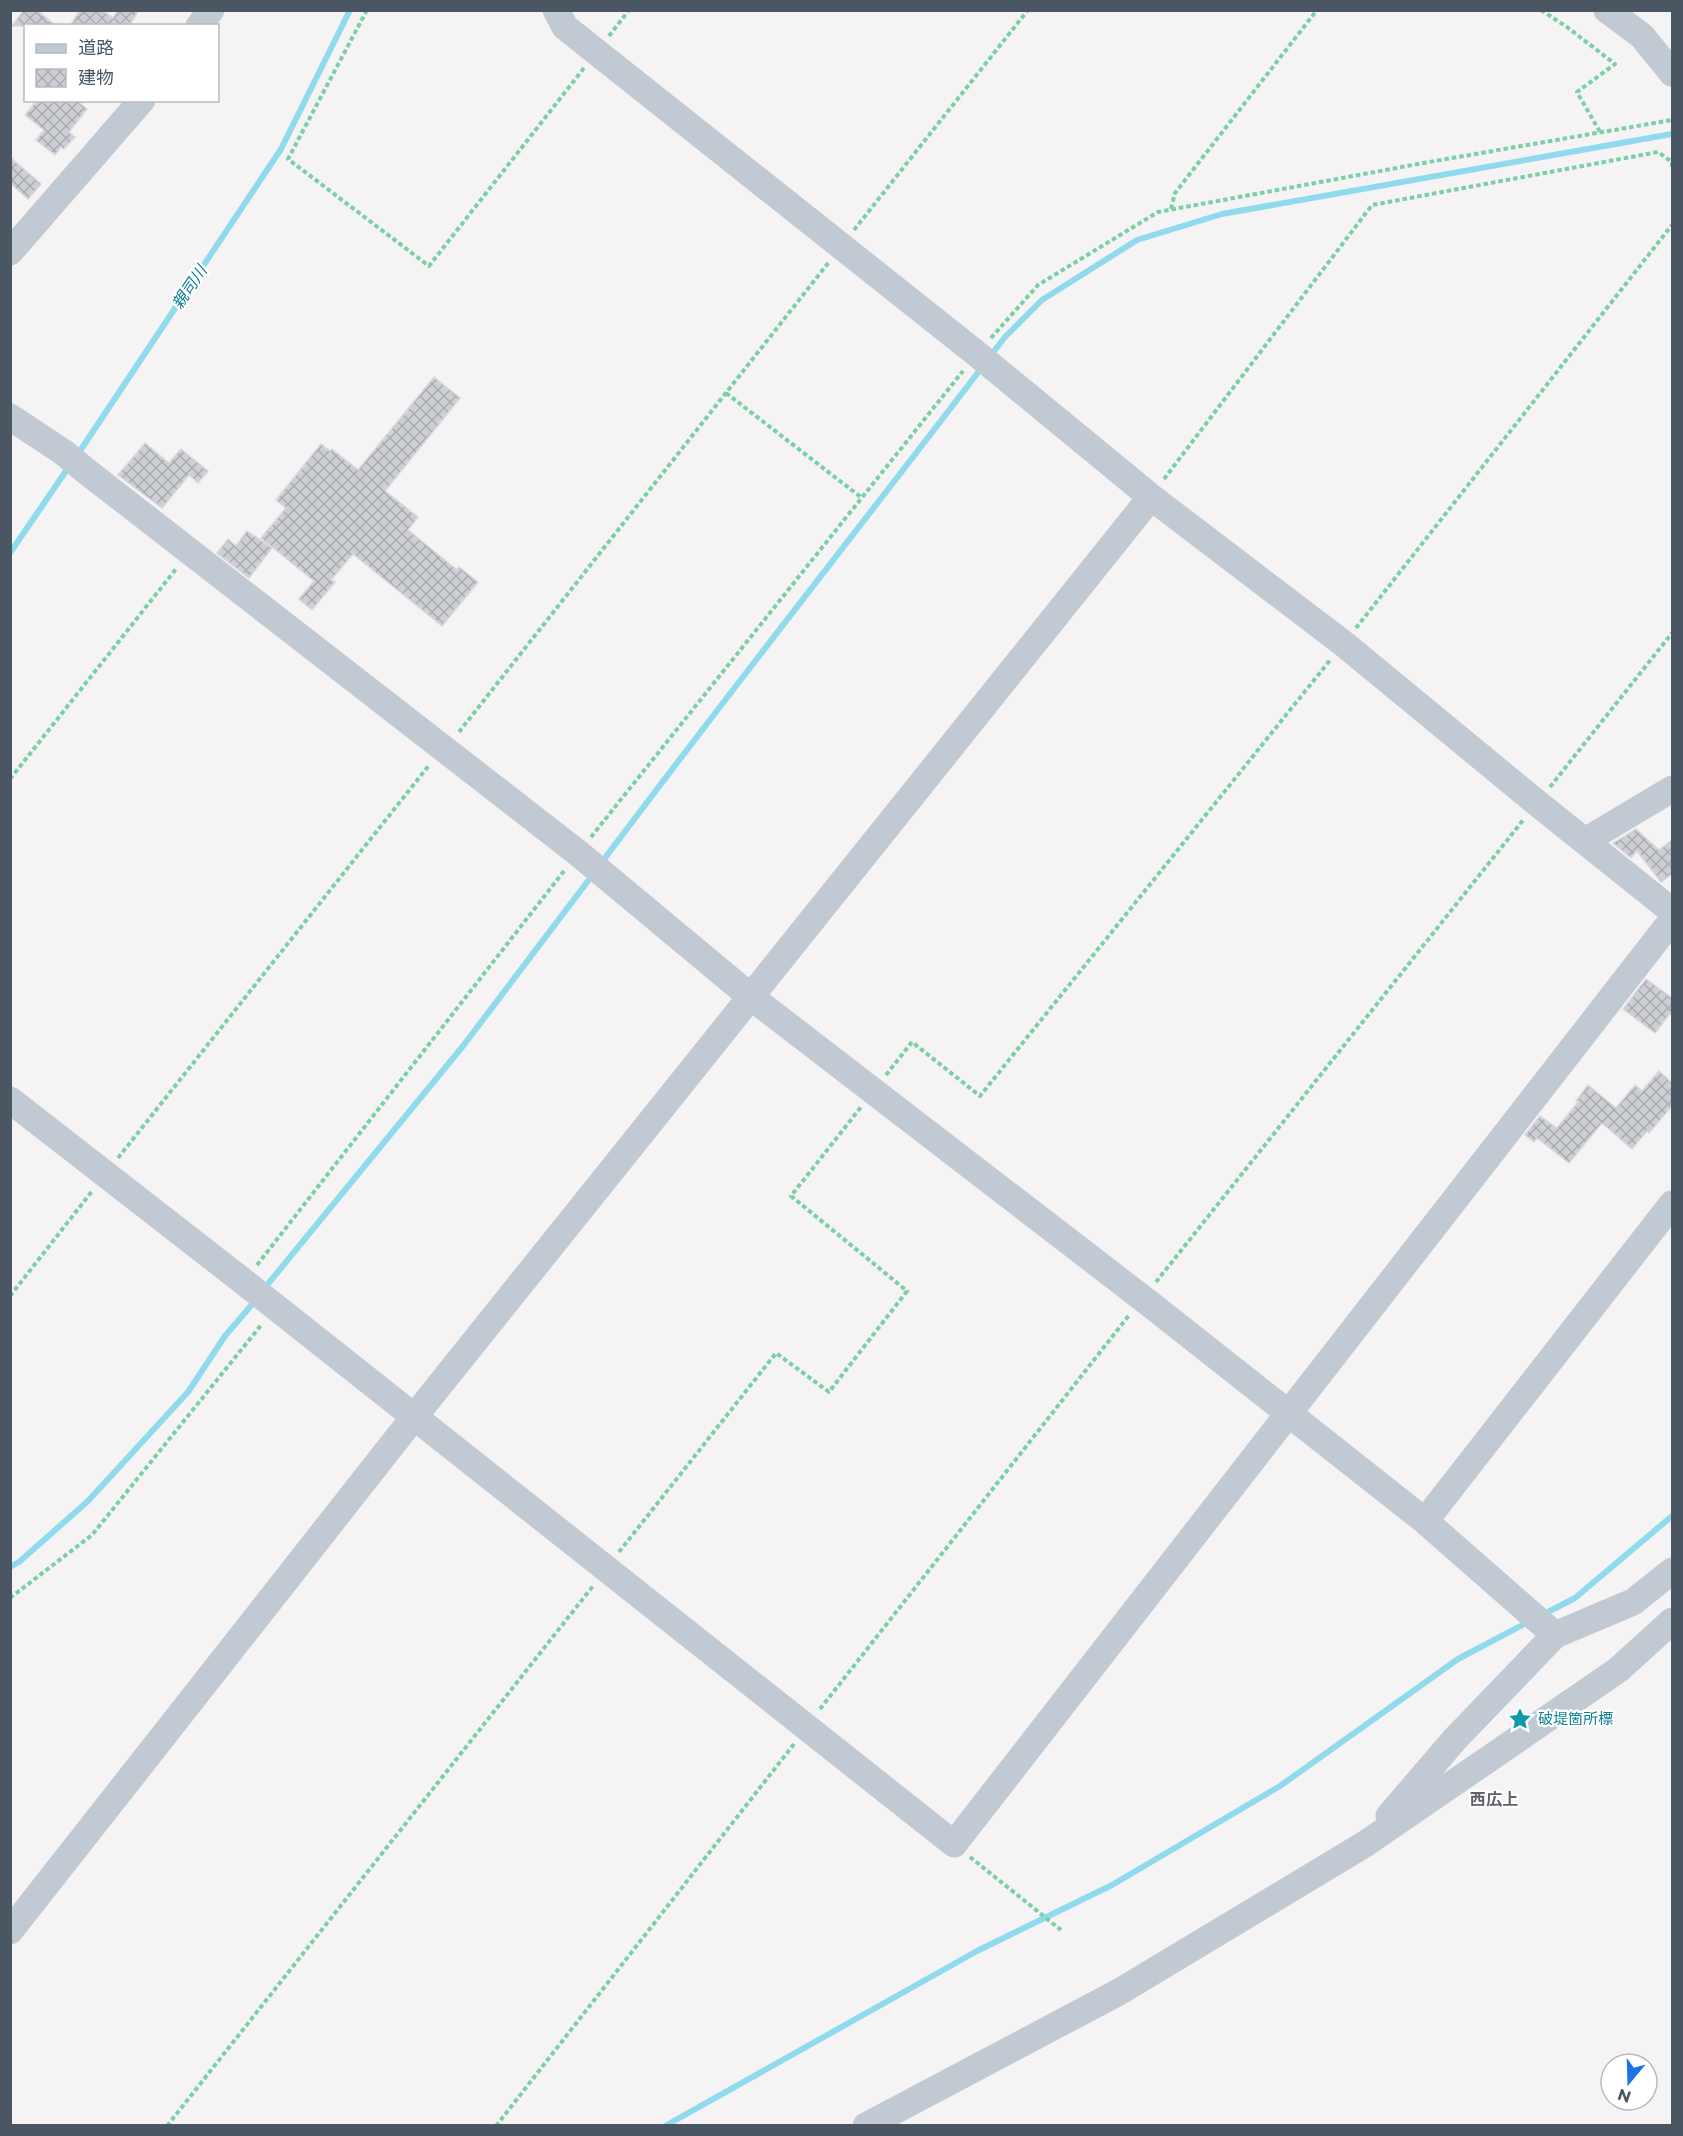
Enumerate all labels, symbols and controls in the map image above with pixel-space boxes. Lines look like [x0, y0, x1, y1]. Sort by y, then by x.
legend [24, 24, 219, 102]
text: 道路 [78, 37, 114, 59]
text: 建物 [78, 67, 114, 89]
water label: 親司川 [168, 260, 212, 312]
place icon: 破堤箇所標 [1507, 1706, 1533, 1732]
place label: 破堤箇所標 [1538, 1709, 1613, 1728]
district label: 西広上 [1470, 1790, 1518, 1809]
north arrow [1599, 2052, 1659, 2112]
text: N [1615, 2085, 1633, 2107]

